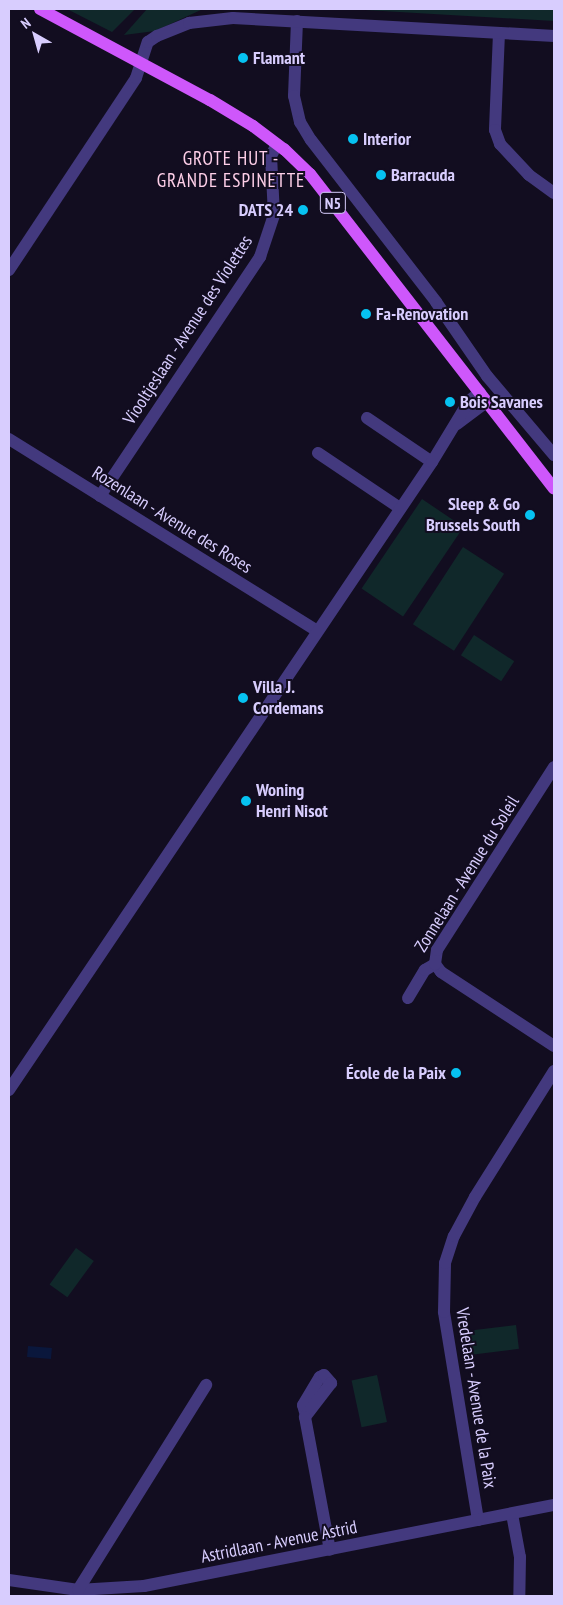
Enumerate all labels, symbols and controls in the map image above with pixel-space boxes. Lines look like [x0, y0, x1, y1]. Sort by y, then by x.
north arrow [10, 10, 60, 60]
text: N [17, 14, 34, 33]
place label: Flamant [253, 47, 305, 69]
marker: Flamant [237, 52, 249, 64]
place label: Interior [363, 128, 411, 150]
marker: Interior [347, 133, 359, 145]
district label: GROTE HUT - GRANDE ESPINETTE [155, 148, 307, 192]
place label: Barracuda [391, 164, 455, 186]
marker: Barracuda [375, 169, 387, 181]
road number: N5 [319, 190, 347, 217]
place label: DATS 24 [239, 199, 293, 221]
marker: DATS 24 [297, 204, 309, 216]
street label: Viooltjeslaan - Avenue des Violettes [118, 231, 258, 429]
place label: Fa-Renovation [376, 303, 468, 325]
marker: Fa-Renovation [360, 308, 372, 320]
place label: Bois Savanes [460, 391, 543, 413]
marker: Bois Savanes [444, 396, 456, 408]
street label: Rozenlaan - Avenue des Roses [87, 461, 257, 579]
place label: Sleep & Go Brussels South [426, 494, 520, 536]
marker: Sleep & Go Brussels South [524, 509, 536, 521]
place label: Villa J. Cordemans [253, 677, 323, 720]
marker: Villa J. Cordemans [237, 692, 249, 704]
place label: Woning Henri Nisot [256, 780, 328, 822]
street label: Zonnelaan - Avenue du Soleil [410, 791, 524, 957]
marker: Woning Henri Nisot [240, 795, 252, 807]
place label: École de la Paix [346, 1062, 446, 1084]
marker: École de la Paix [450, 1067, 462, 1079]
street label: Vredelaan - Avenue de la Paix [451, 1305, 501, 1491]
street label: Astridlaan - Avenue Astrid [198, 1516, 360, 1568]

